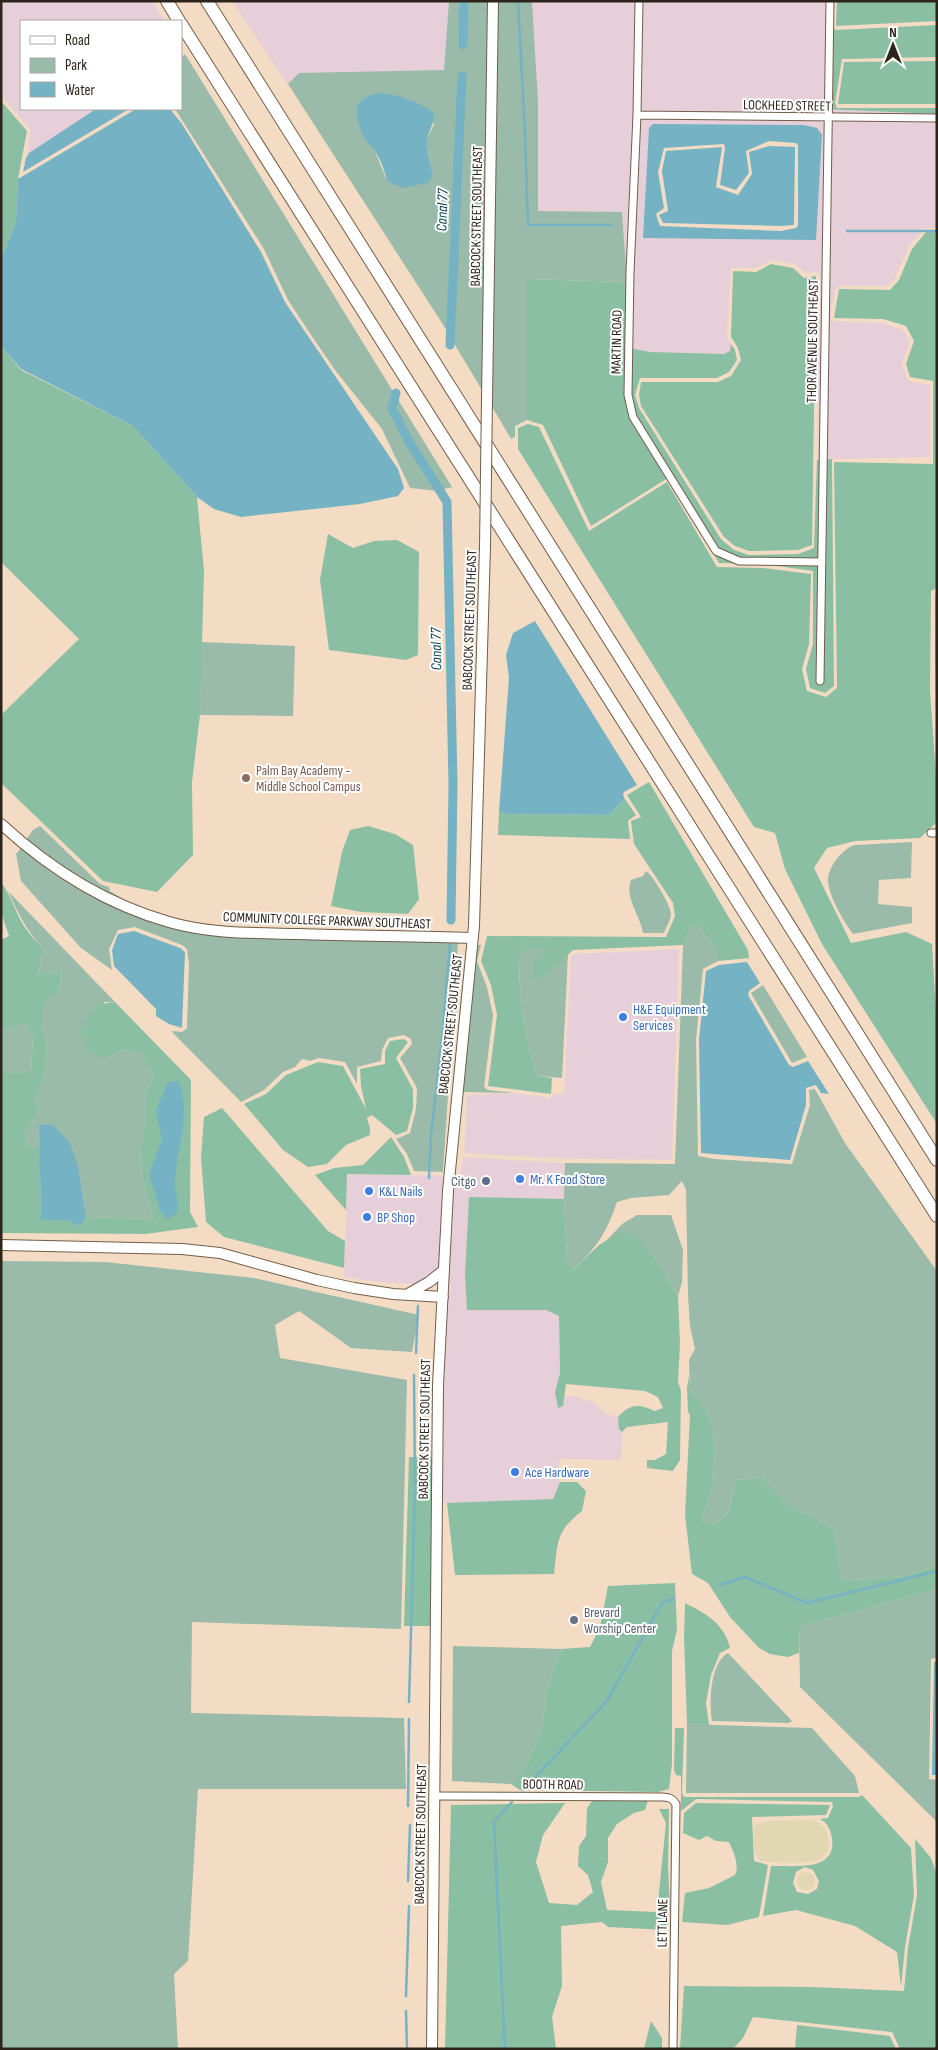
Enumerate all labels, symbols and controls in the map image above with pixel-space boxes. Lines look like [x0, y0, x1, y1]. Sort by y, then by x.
legend [20, 20, 182, 110]
north arrow [868, 20, 918, 70]
text: N [889, 24, 897, 41]
text: Road [65, 31, 90, 50]
text: Park [65, 56, 87, 75]
text: Water [65, 81, 96, 100]
street label: LOCKHEED STREET [743, 96, 831, 115]
street label: BABCOCK STREET SOUTHEAST [467, 145, 486, 287]
water label: Canal 77 [432, 187, 453, 232]
street label: THOR AVENUE SOUTHEAST [803, 279, 822, 403]
street label: MARTIN ROAD [607, 309, 626, 374]
street label: BABCOCK STREET SOUTHEAST [459, 549, 480, 691]
water label: Canal 77 [427, 626, 446, 670]
place label: Palm Bay Academy - Middle School Campus [256, 762, 361, 795]
marker: Palm Bay Academy - Middle School Campus [240, 772, 252, 784]
street label: COMMUNITY COLLEGE PARKWAY SOUTHEAST [223, 908, 432, 933]
street label: BABCOCK STREET SOUTHEAST [435, 953, 466, 1095]
place label: H&E Equipment Services [633, 1001, 706, 1034]
marker: H&E Equipment Services [617, 1011, 629, 1023]
place label: Mr. K Food Store [530, 1171, 605, 1188]
place label: Citgo [451, 1173, 476, 1190]
marker: Mr. K Food Store [514, 1173, 526, 1185]
marker: Citgo [480, 1175, 492, 1187]
place label: K&L Nails [379, 1183, 423, 1200]
marker: K&L Nails [363, 1185, 375, 1197]
place label: BP Shop [377, 1209, 415, 1226]
marker: BP Shop [361, 1211, 373, 1223]
street label: BABCOCK STREET SOUTHEAST [415, 1358, 434, 1500]
place label: Ace Hardware [524, 1464, 589, 1481]
marker: Ace Hardware [509, 1466, 521, 1478]
place label: Brevard Worship Center [584, 1604, 656, 1637]
marker: Brevard Worship Center [568, 1614, 580, 1626]
street label: BABCOCK STREET SOUTHEAST [411, 1763, 430, 1905]
street label: BOOTH ROAD [522, 1775, 584, 1794]
street label: LETT LANE [654, 1898, 671, 1948]

